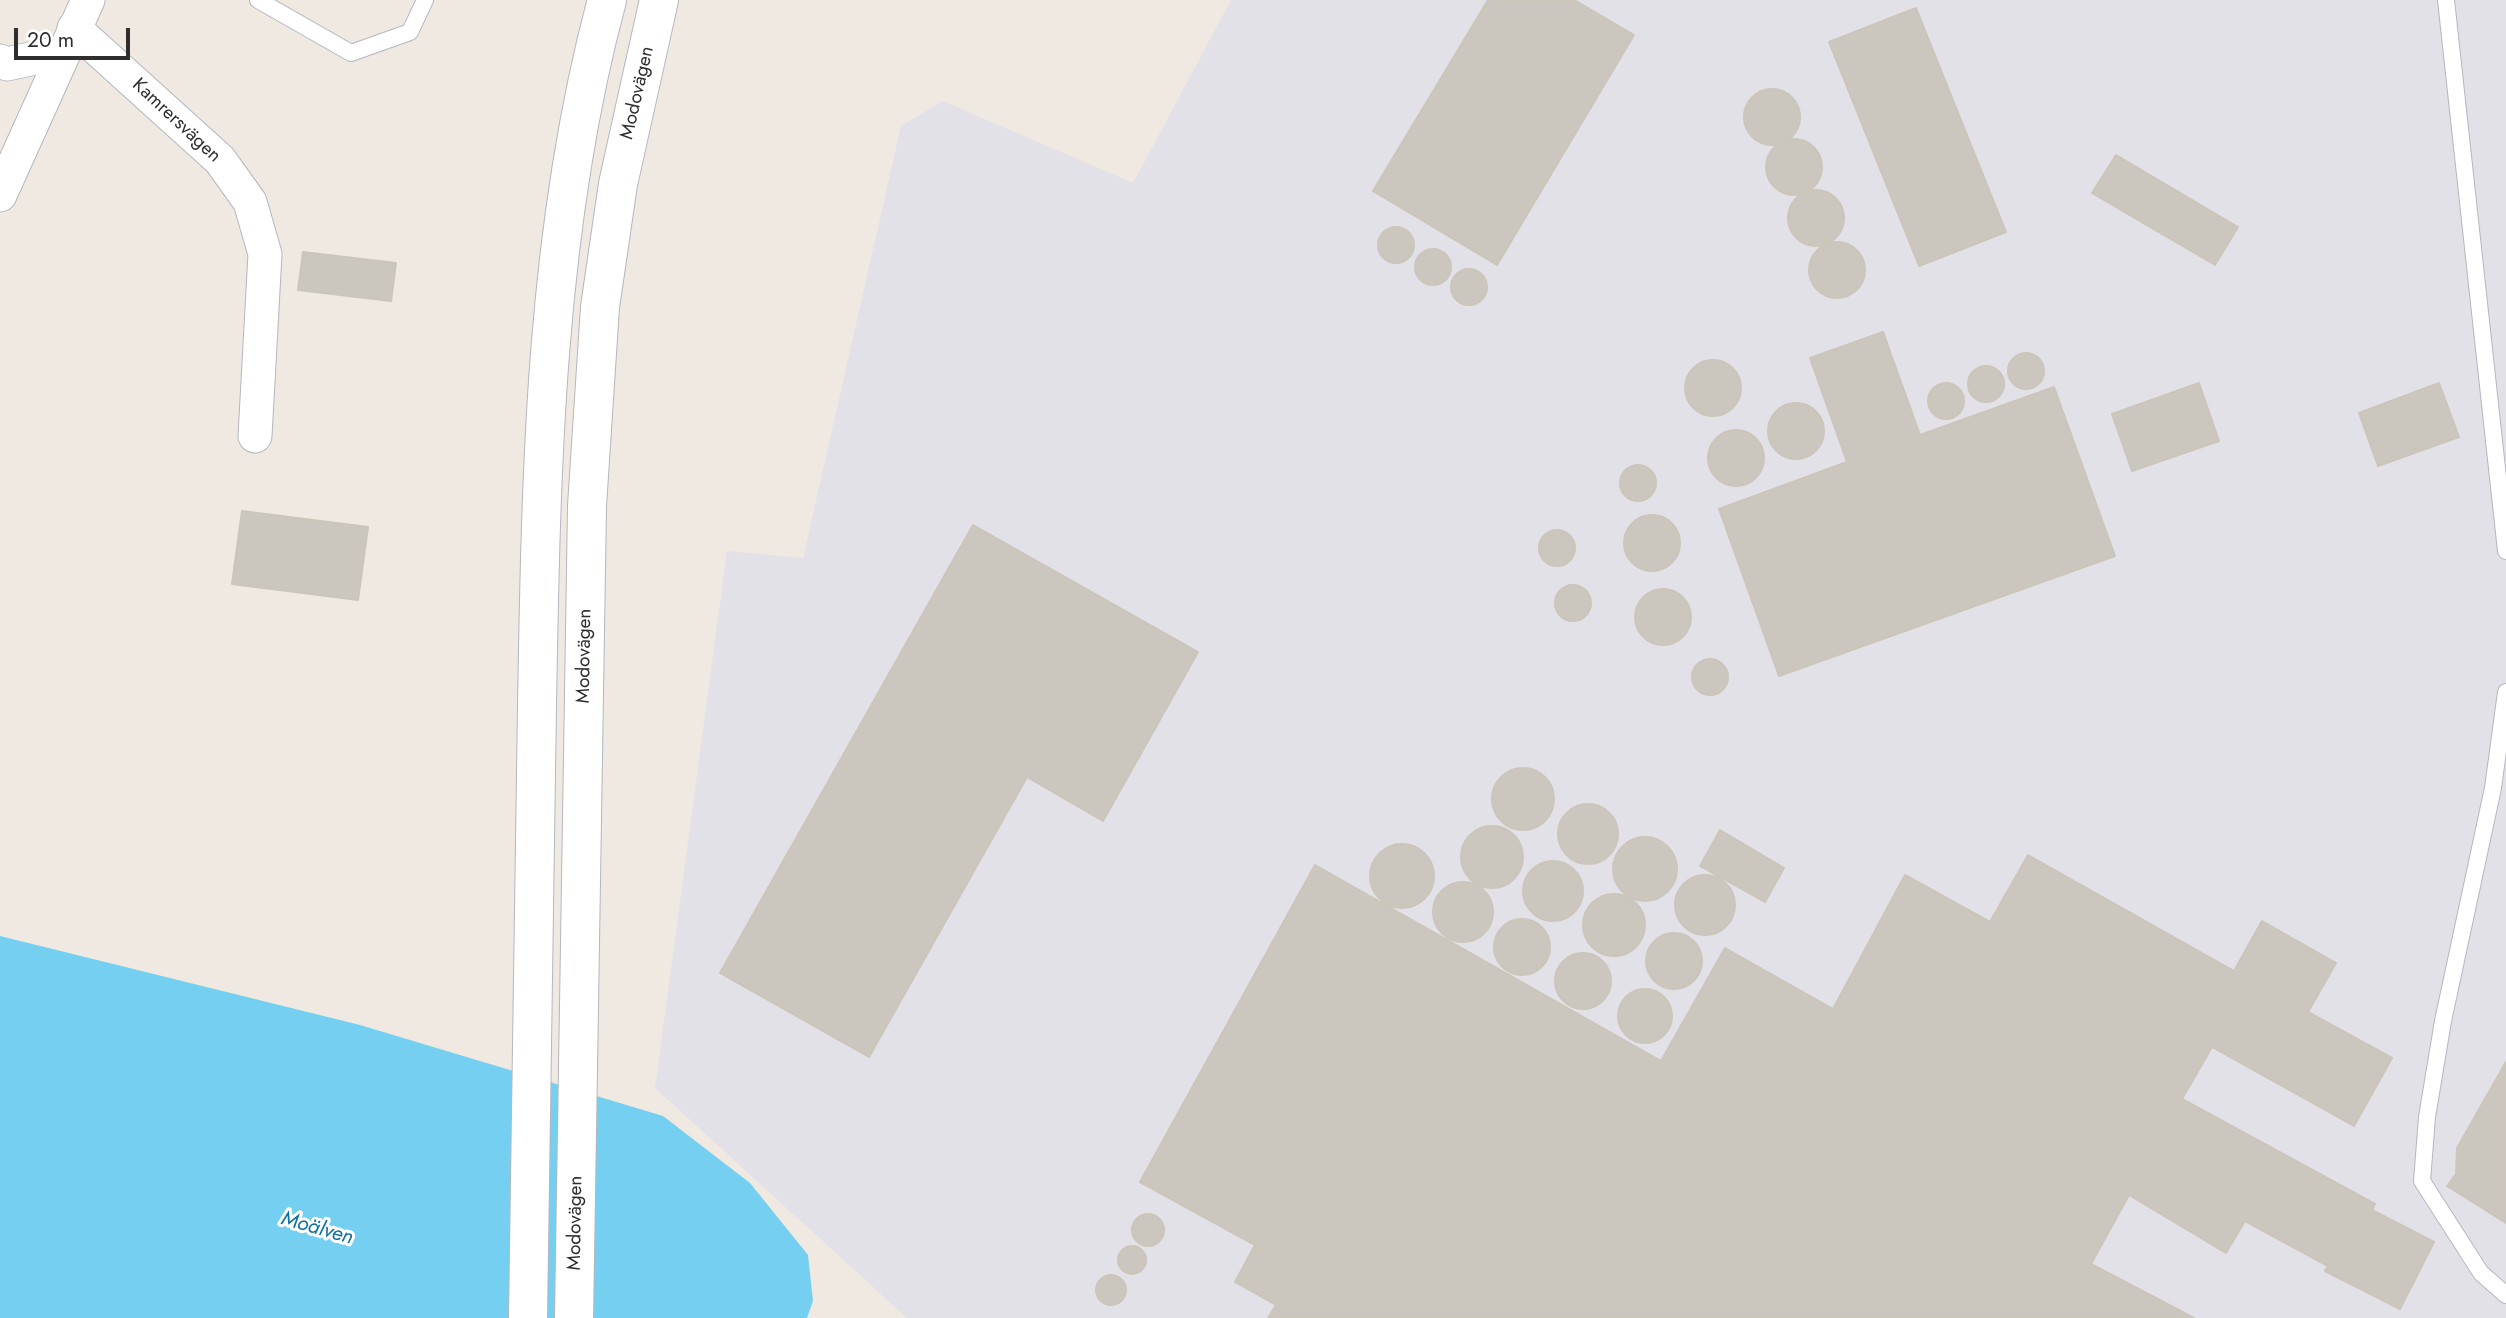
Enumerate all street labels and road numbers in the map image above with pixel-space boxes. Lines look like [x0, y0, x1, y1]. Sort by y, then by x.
street label: Modovägen [616, 44, 660, 142]
street label: Kamrersvägen [127, 74, 225, 168]
street label: Modovägen [573, 608, 597, 704]
street label: Modovägen [564, 1175, 588, 1271]

